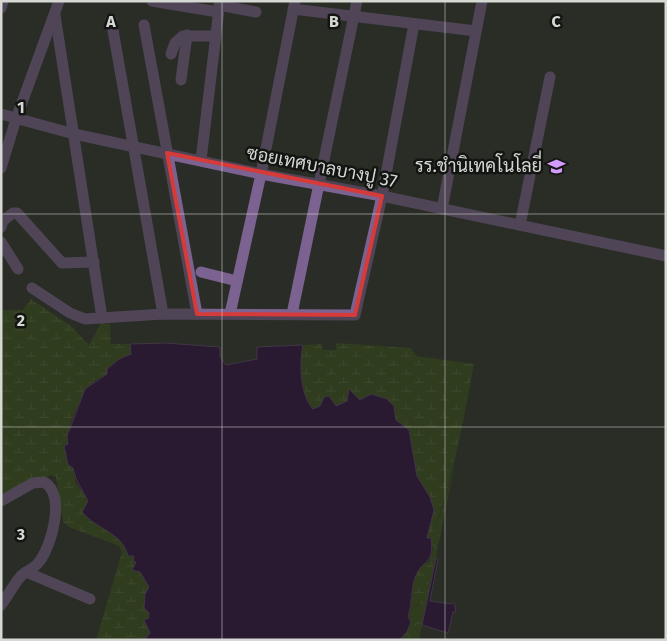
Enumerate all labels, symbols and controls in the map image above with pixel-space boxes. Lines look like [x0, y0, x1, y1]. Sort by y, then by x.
text: A [105, 12, 116, 31]
text: B [329, 12, 339, 31]
text: C [551, 12, 561, 31]
text: 1 [17, 98, 25, 117]
street label: ซอยเทศบาลบางปู 37 [244, 142, 399, 194]
place label: รร.ชำนิเทคโนโลยี่ [415, 150, 542, 177]
school or university icon: รร.ชำนิเทคโนโลยี่ [546, 156, 566, 176]
text: 2 [17, 311, 25, 330]
text: 3 [16, 525, 25, 544]

